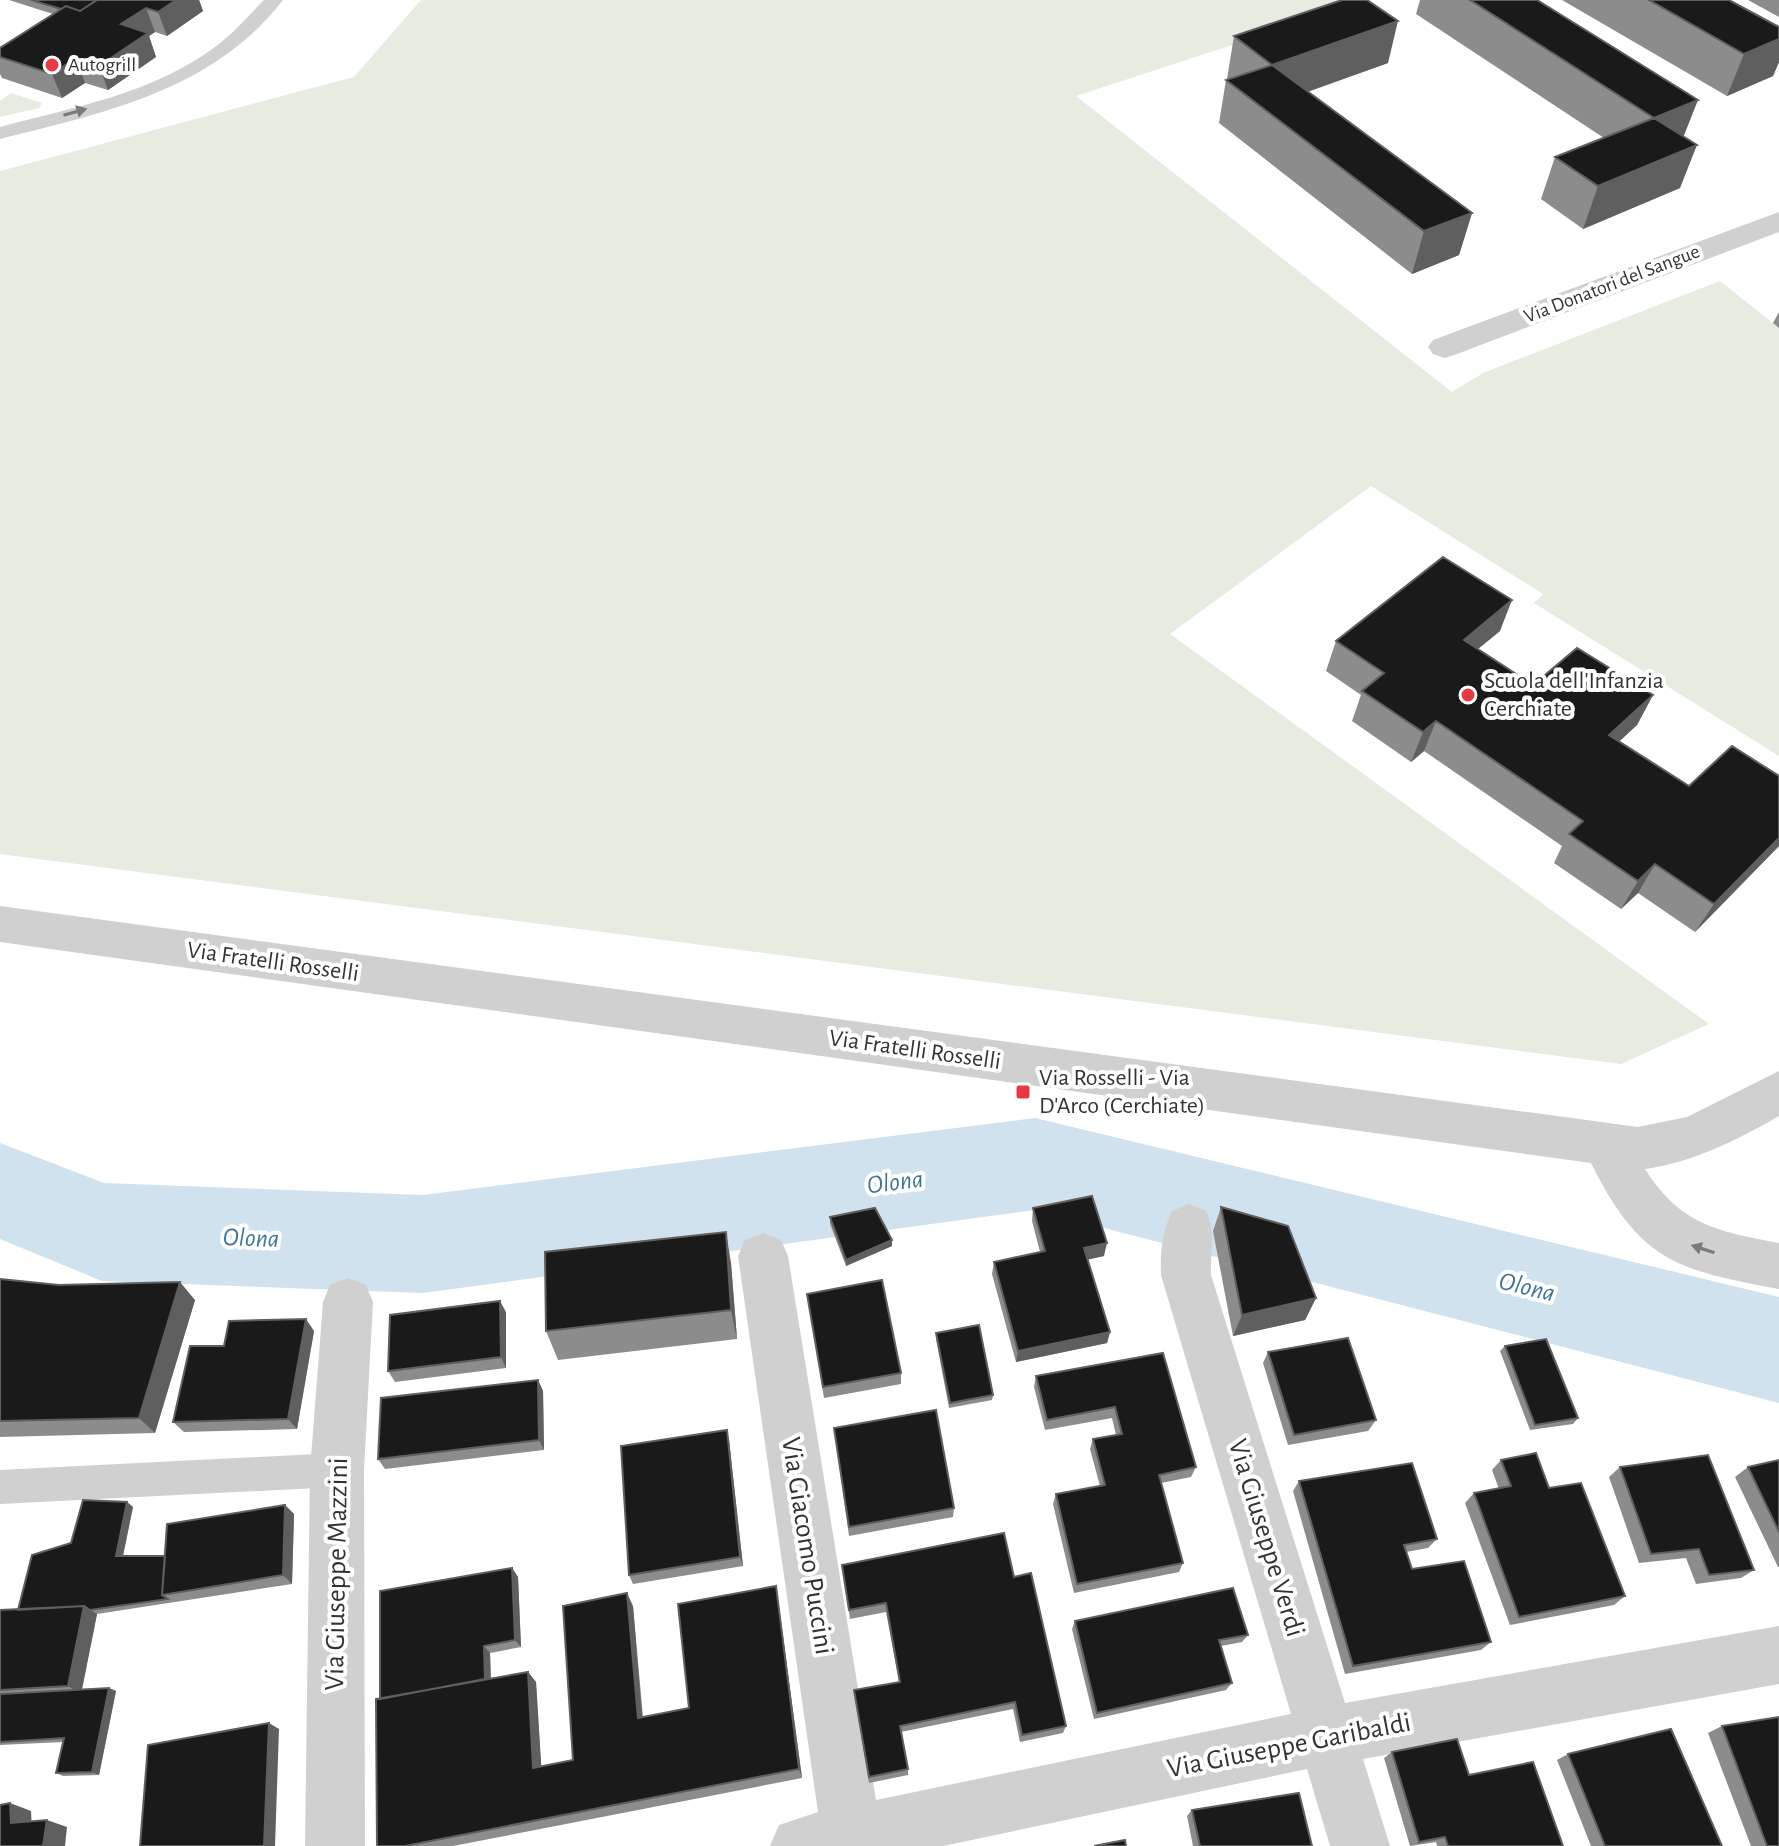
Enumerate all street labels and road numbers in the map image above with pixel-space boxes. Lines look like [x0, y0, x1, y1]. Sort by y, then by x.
street label: Via Donatori del Sangue [1521, 241, 1703, 327]
street label: Via Fratelli Rosselli [186, 938, 360, 986]
street label: Via Fratelli Rosselli [828, 1026, 1002, 1074]
street label: Via Giacomo Puccini [776, 1435, 838, 1657]
street label: Via Giuseppe Verdi [1223, 1436, 1309, 1640]
street label: Via Giuseppe Mazzini [321, 1457, 353, 1691]
street label: Via Giuseppe Garibaldi [1165, 1709, 1413, 1783]

